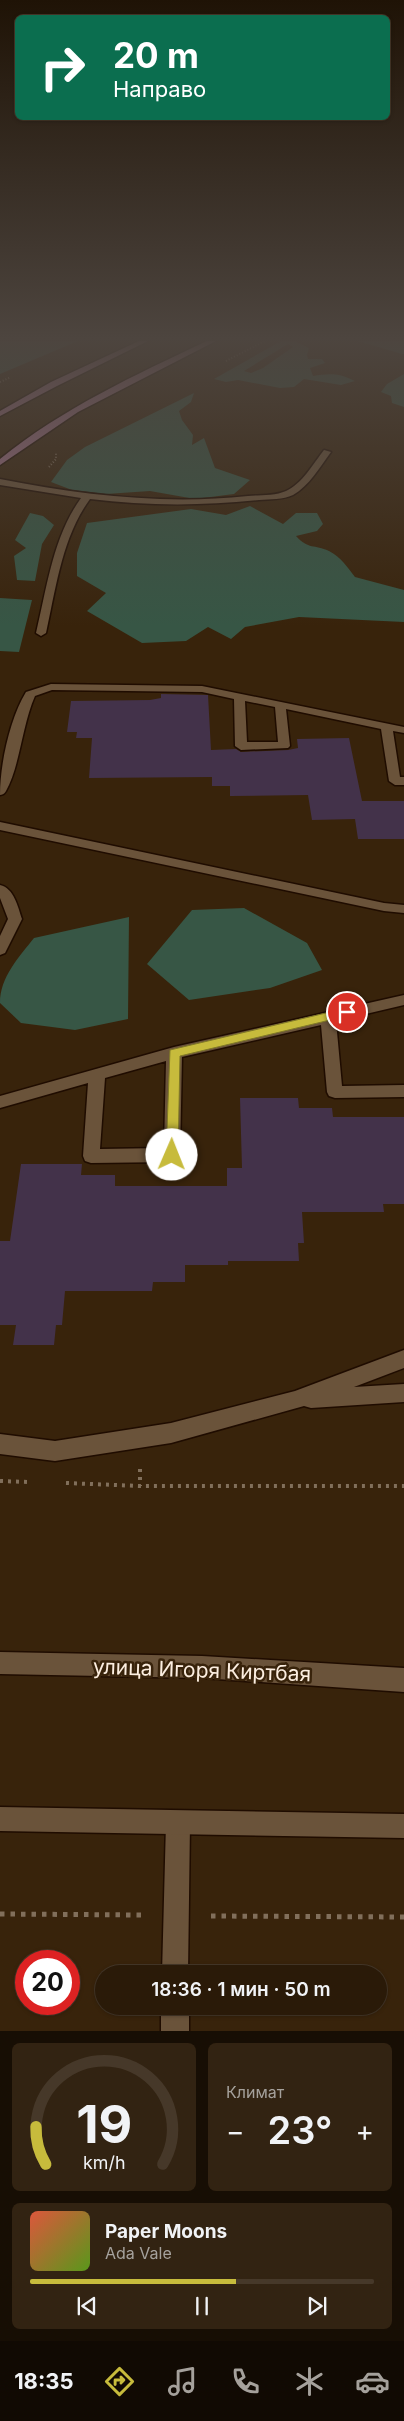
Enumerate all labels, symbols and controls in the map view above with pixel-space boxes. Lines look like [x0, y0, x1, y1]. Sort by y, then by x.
text: 20 m [113, 34, 199, 76]
icon: right [30, 35, 95, 100]
text: Направо [113, 76, 206, 102]
pin [326, 991, 368, 1033]
icon: arrive [333, 998, 361, 1026]
position arrow [145, 1128, 197, 1180]
street label: улица Игоря Киртбая [93, 1654, 311, 1686]
speed limit sign: 20 [15, 1950, 80, 2015]
text: 18:36 · 1 мин · 50 m [151, 1978, 331, 2001]
text: Климат [226, 2082, 284, 2102]
text: 19 [76, 2093, 132, 2156]
text: 23° [268, 2107, 332, 2153]
text: − [226, 2114, 245, 2148]
text: + [355, 2114, 374, 2148]
text: km/h [83, 2152, 125, 2173]
text: Paper Moons [105, 2220, 227, 2243]
text: Ada Vale [105, 2243, 172, 2263]
icon: previous [73, 2292, 101, 2320]
icon: pause [188, 2292, 216, 2320]
icon: next [303, 2292, 331, 2320]
icon: directions [102, 2364, 137, 2399]
icon: music [165, 2364, 200, 2399]
icon: phone [228, 2364, 263, 2399]
icon: climate [292, 2364, 327, 2399]
icon: car [355, 2364, 390, 2399]
text: 18:35 [14, 2368, 74, 2394]

